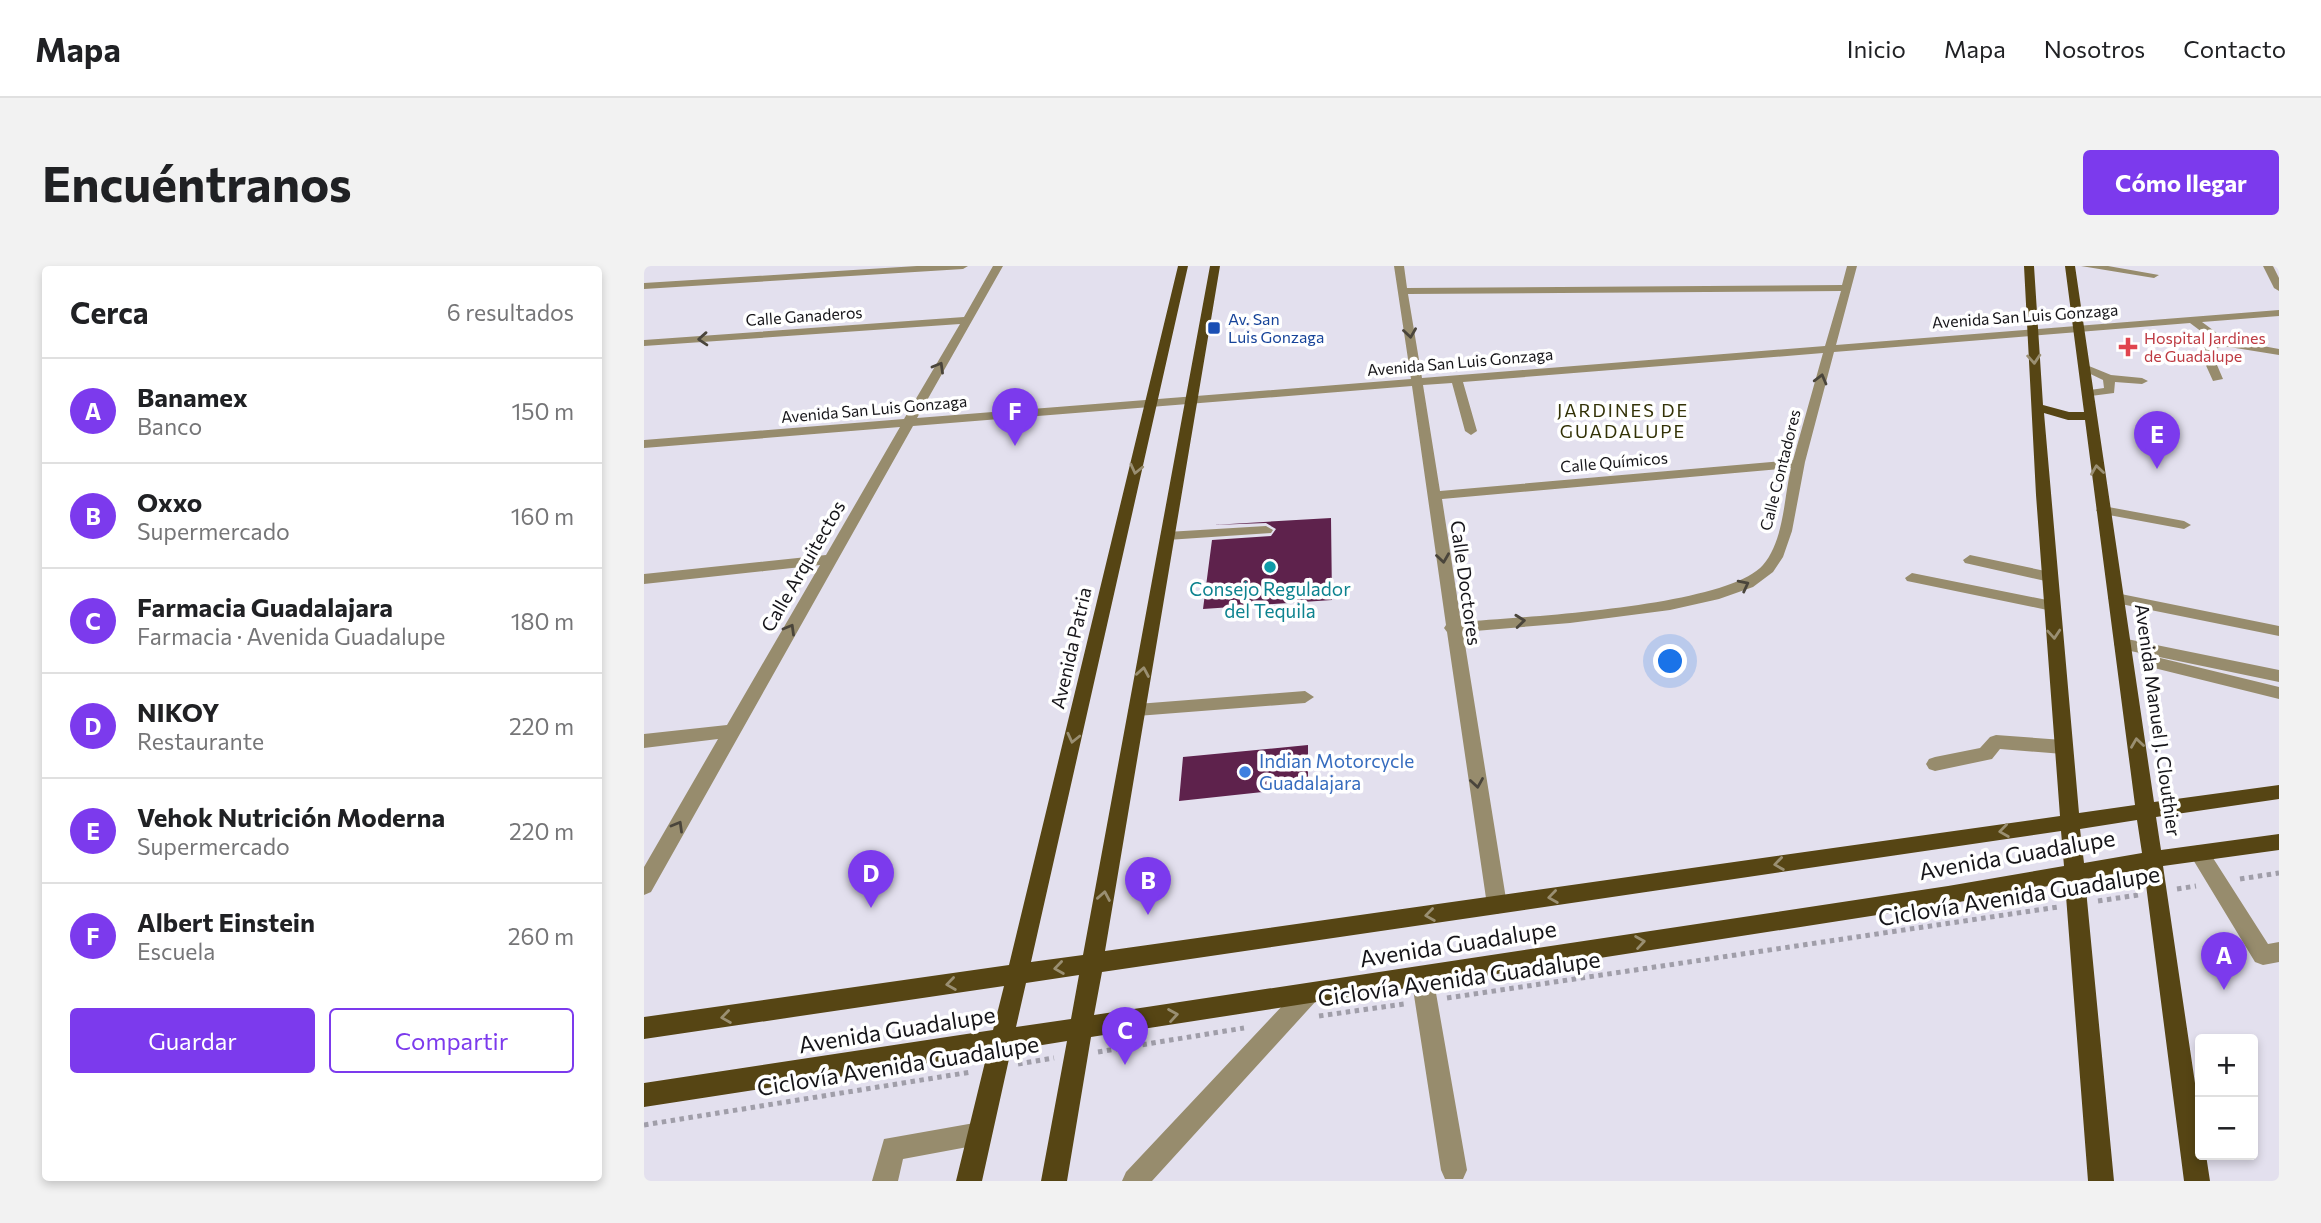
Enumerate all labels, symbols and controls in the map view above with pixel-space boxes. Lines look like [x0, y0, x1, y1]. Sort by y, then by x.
text: Mapa [35, 28, 121, 69]
text: Inicio [1847, 34, 1906, 63]
text: Mapa [1944, 34, 2006, 63]
text: Nosotros [2044, 34, 2145, 63]
text: Contacto [2183, 34, 2286, 63]
button: Cómo llegar [2083, 150, 2279, 215]
text: Encuéntranos [42, 152, 352, 212]
text: Cerca [70, 293, 149, 330]
text: 6 resultados [447, 298, 574, 326]
street label: Avenida San Luis Gonzaga [1931, 300, 2119, 331]
street label: Calle Ganaderos [745, 302, 863, 329]
place label: Av. San Luis Gonzaga [1228, 309, 1324, 346]
marker: Av. San Luis Gonzaga [1206, 320, 1222, 336]
one-way arrow [1402, 328, 1417, 339]
place label: Hospital Jardines de Guadalupe [2144, 328, 2266, 365]
one-way arrow [697, 331, 708, 346]
marker: Hospital Jardines de Guadalupe [2118, 337, 2138, 357]
street label: Avenida San Luis Gonzaga [1366, 344, 1554, 379]
one-way arrow [2026, 353, 2041, 364]
one-way arrow [931, 362, 944, 375]
one-way arrow [1813, 373, 1827, 385]
text: Banamex [137, 381, 248, 412]
pin: F [992, 388, 1038, 446]
street label: Avenida San Luis Gonzaga [780, 391, 968, 426]
text: A [85, 397, 101, 425]
text: 150 m [511, 397, 574, 425]
district label: JARDINES DE GUADALUPE [1557, 399, 1689, 442]
street label: Calle Contadores [1755, 407, 1804, 532]
pin: E [2134, 411, 2180, 469]
text: Banco [137, 412, 202, 440]
street label: Calle Químicos [1559, 447, 1668, 476]
one-way arrow [1130, 463, 1144, 475]
one-way arrow [2090, 464, 2105, 476]
text: Oxxo [137, 486, 202, 517]
street label: Calle Arquitectos [756, 496, 849, 635]
text: B [85, 502, 101, 530]
text: 160 m [511, 502, 574, 530]
text: Supermercado [137, 517, 290, 545]
street label: Calle Doctores [1446, 519, 1487, 647]
one-way arrow [1435, 553, 1450, 564]
marker: Consejo Regulador del Tequila [1262, 559, 1278, 575]
place label: Consejo Regulador del Tequila [1189, 577, 1351, 622]
one-way arrow [1736, 580, 1749, 594]
street label: Avenida Patria [1045, 585, 1096, 711]
text: Farmacia Guadalajara [137, 591, 393, 622]
street label: Avenida Manuel J. Clouthier [2131, 602, 2186, 838]
text: C [85, 607, 101, 635]
text: 180 m [511, 607, 574, 635]
one-way arrow [1515, 614, 1526, 629]
text: Farmacia · Avenida Guadalupe [137, 622, 445, 650]
one-way arrow [782, 623, 795, 636]
one-way arrow [2046, 629, 2061, 640]
your location [1653, 644, 1687, 678]
one-way arrow [1135, 666, 1150, 678]
text: NIKOY [137, 696, 219, 727]
text: D [85, 712, 101, 740]
text: 220 m [509, 712, 574, 740]
text: Restaurante [137, 727, 264, 755]
one-way arrow [1067, 732, 1081, 744]
one-way arrow [2129, 738, 2144, 749]
place label: Indian Motorcycle Guadalajara [1259, 749, 1414, 794]
marker: Indian Motorcycle Guadalajara [1237, 764, 1253, 780]
one-way arrow [1470, 777, 1485, 789]
text: Vehok Nutrición Moderna [137, 801, 445, 832]
text: E [86, 817, 100, 845]
text: 220 m [509, 817, 574, 845]
one-way arrow [670, 821, 683, 834]
street label: Avenida Guadalupe [1917, 823, 2117, 885]
one-way arrow [1998, 823, 2010, 838]
text: Supermercado [137, 832, 290, 860]
pin: D [848, 850, 894, 908]
one-way arrow [1773, 856, 1784, 871]
pin: B [1125, 857, 1171, 915]
street label: Ciclovía Avenida Guadalupe [1876, 859, 2162, 931]
one-way arrow [1548, 889, 1559, 904]
one-way arrow [1096, 890, 1111, 902]
text: Albert Einstein [137, 906, 315, 937]
one-way arrow [1424, 907, 1436, 922]
street label: Avenida Guadalupe [1357, 914, 1558, 972]
text: F [86, 922, 100, 950]
text: 260 m [508, 922, 574, 950]
pin: A [2201, 932, 2247, 990]
one-way arrow [1634, 935, 1645, 950]
text: Escuela [137, 937, 215, 965]
street label: Ciclovía Avenida Guadalupe [1316, 944, 1602, 1012]
one-way arrow [1053, 960, 1065, 975]
one-way arrow [945, 976, 957, 991]
street label: Avenida Guadalupe [796, 1000, 997, 1058]
pin: C [1102, 1007, 1148, 1065]
one-way arrow [1167, 1007, 1178, 1022]
button: Guardar [70, 1008, 315, 1073]
button: Compartir [329, 1008, 574, 1073]
one-way arrow [720, 1009, 732, 1024]
street label: Ciclovía Avenida Guadalupe [755, 1029, 1041, 1101]
map controls [2195, 1034, 2258, 1160]
button: + [2195, 1034, 2258, 1097]
button: − [2195, 1097, 2258, 1160]

